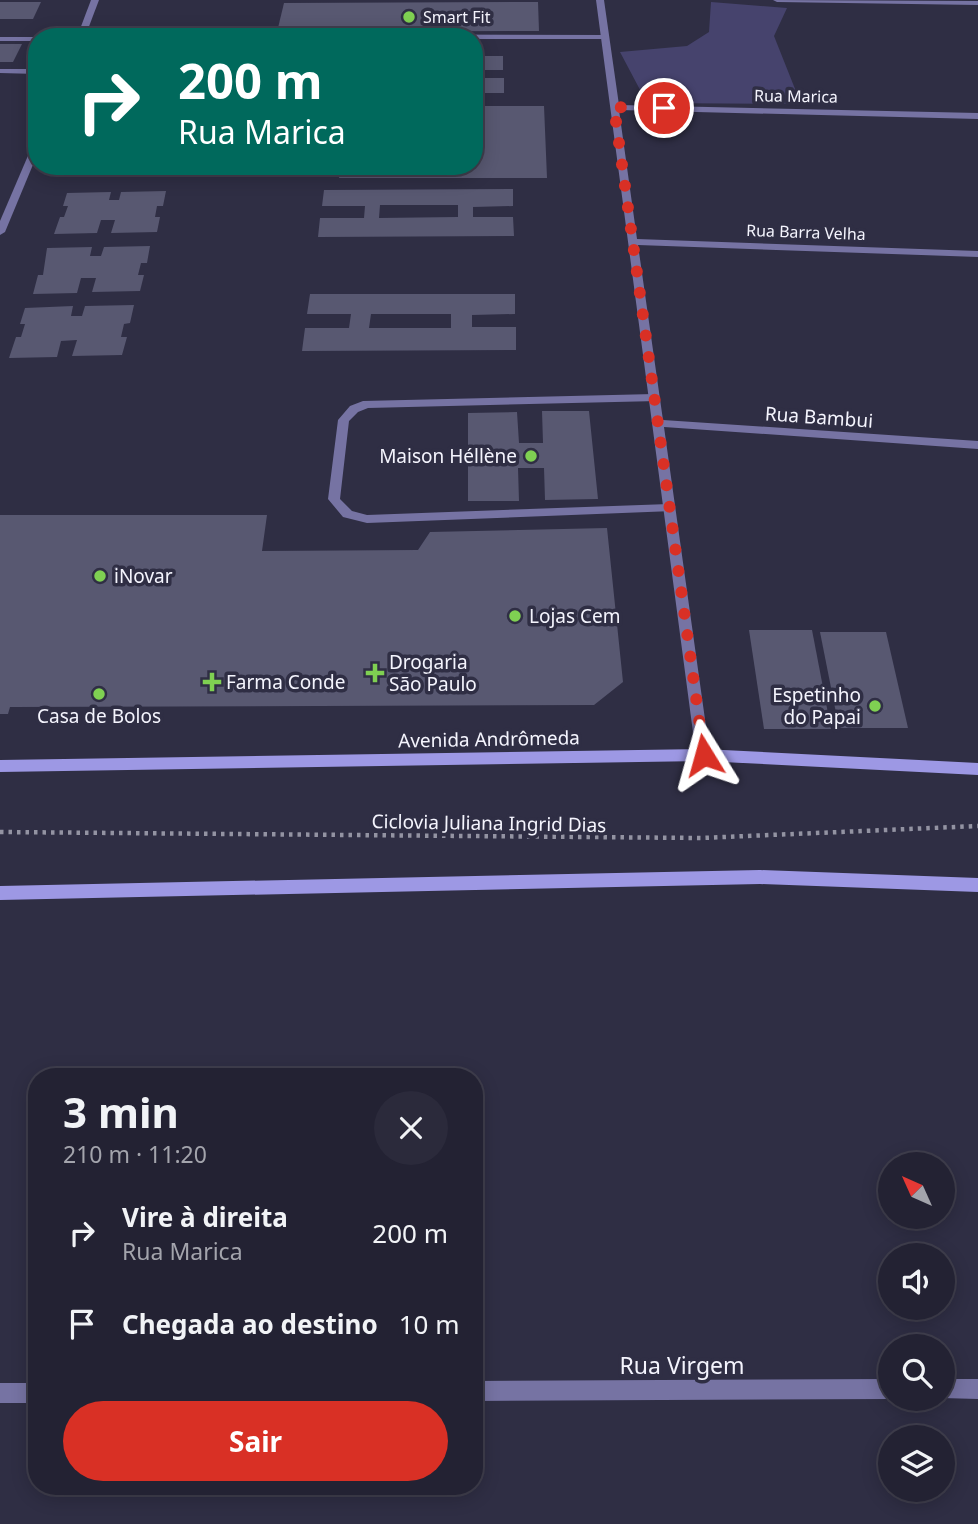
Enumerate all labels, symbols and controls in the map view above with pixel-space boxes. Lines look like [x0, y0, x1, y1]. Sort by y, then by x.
place label: Smart Fit [423, 6, 491, 28]
marker: Smart Fit [401, 9, 417, 25]
text: 200 m [178, 47, 323, 113]
icon: right [63, 56, 154, 147]
pin [634, 78, 694, 138]
street label: Rua Marica [754, 84, 838, 108]
icon: arrive [645, 89, 683, 127]
text: Rua Marica [178, 110, 346, 153]
street label: Rua Barra Velha [746, 219, 866, 245]
street label: Rua Bambui [764, 400, 874, 434]
place label: Maison Héllène [379, 443, 517, 469]
marker: Maison Héllène [523, 448, 539, 464]
place label: iNovar [114, 563, 173, 589]
marker: iNovar [92, 568, 108, 584]
place label: Lojas Cem [529, 603, 621, 629]
marker: Lojas Cem [507, 608, 523, 624]
place label: Drogaria São Paulo [389, 649, 477, 697]
marker: Drogaria São Paulo [367, 665, 383, 681]
place label: Farma Conde [226, 669, 345, 695]
marker: Farma Conde [204, 674, 220, 690]
place label: Espetinho do Papai [772, 682, 861, 730]
marker: Casa de Bolos [91, 686, 107, 702]
marker: Espetinho do Papai [867, 698, 883, 714]
place label: Casa de Bolos [37, 703, 161, 729]
position arrow [667, 718, 741, 792]
street label: Avenida Andrômeda [398, 724, 580, 754]
street label: Ciclovia Juliana Ingrid Dias [371, 808, 607, 838]
text: 3 min [63, 1083, 179, 1140]
button: close [374, 1091, 448, 1165]
text: 210 m · 11:20 [63, 1138, 207, 1170]
north arrow [878, 1152, 956, 1228]
map controls [878, 1152, 955, 1502]
text: Vire à direita [122, 1199, 288, 1235]
icon: right [63, 1214, 101, 1252]
text: 200 m [372, 1215, 448, 1251]
text: Rua Marica [122, 1235, 243, 1267]
button: sound [878, 1243, 955, 1320]
icon: arrive [63, 1305, 101, 1343]
text: Chegada ao destino [122, 1306, 378, 1342]
text: 10 m [399, 1306, 460, 1342]
button: search [878, 1334, 955, 1411]
street label: Rua Virgem [619, 1349, 745, 1381]
button: Sair [63, 1401, 448, 1481]
button: layers [878, 1425, 955, 1502]

